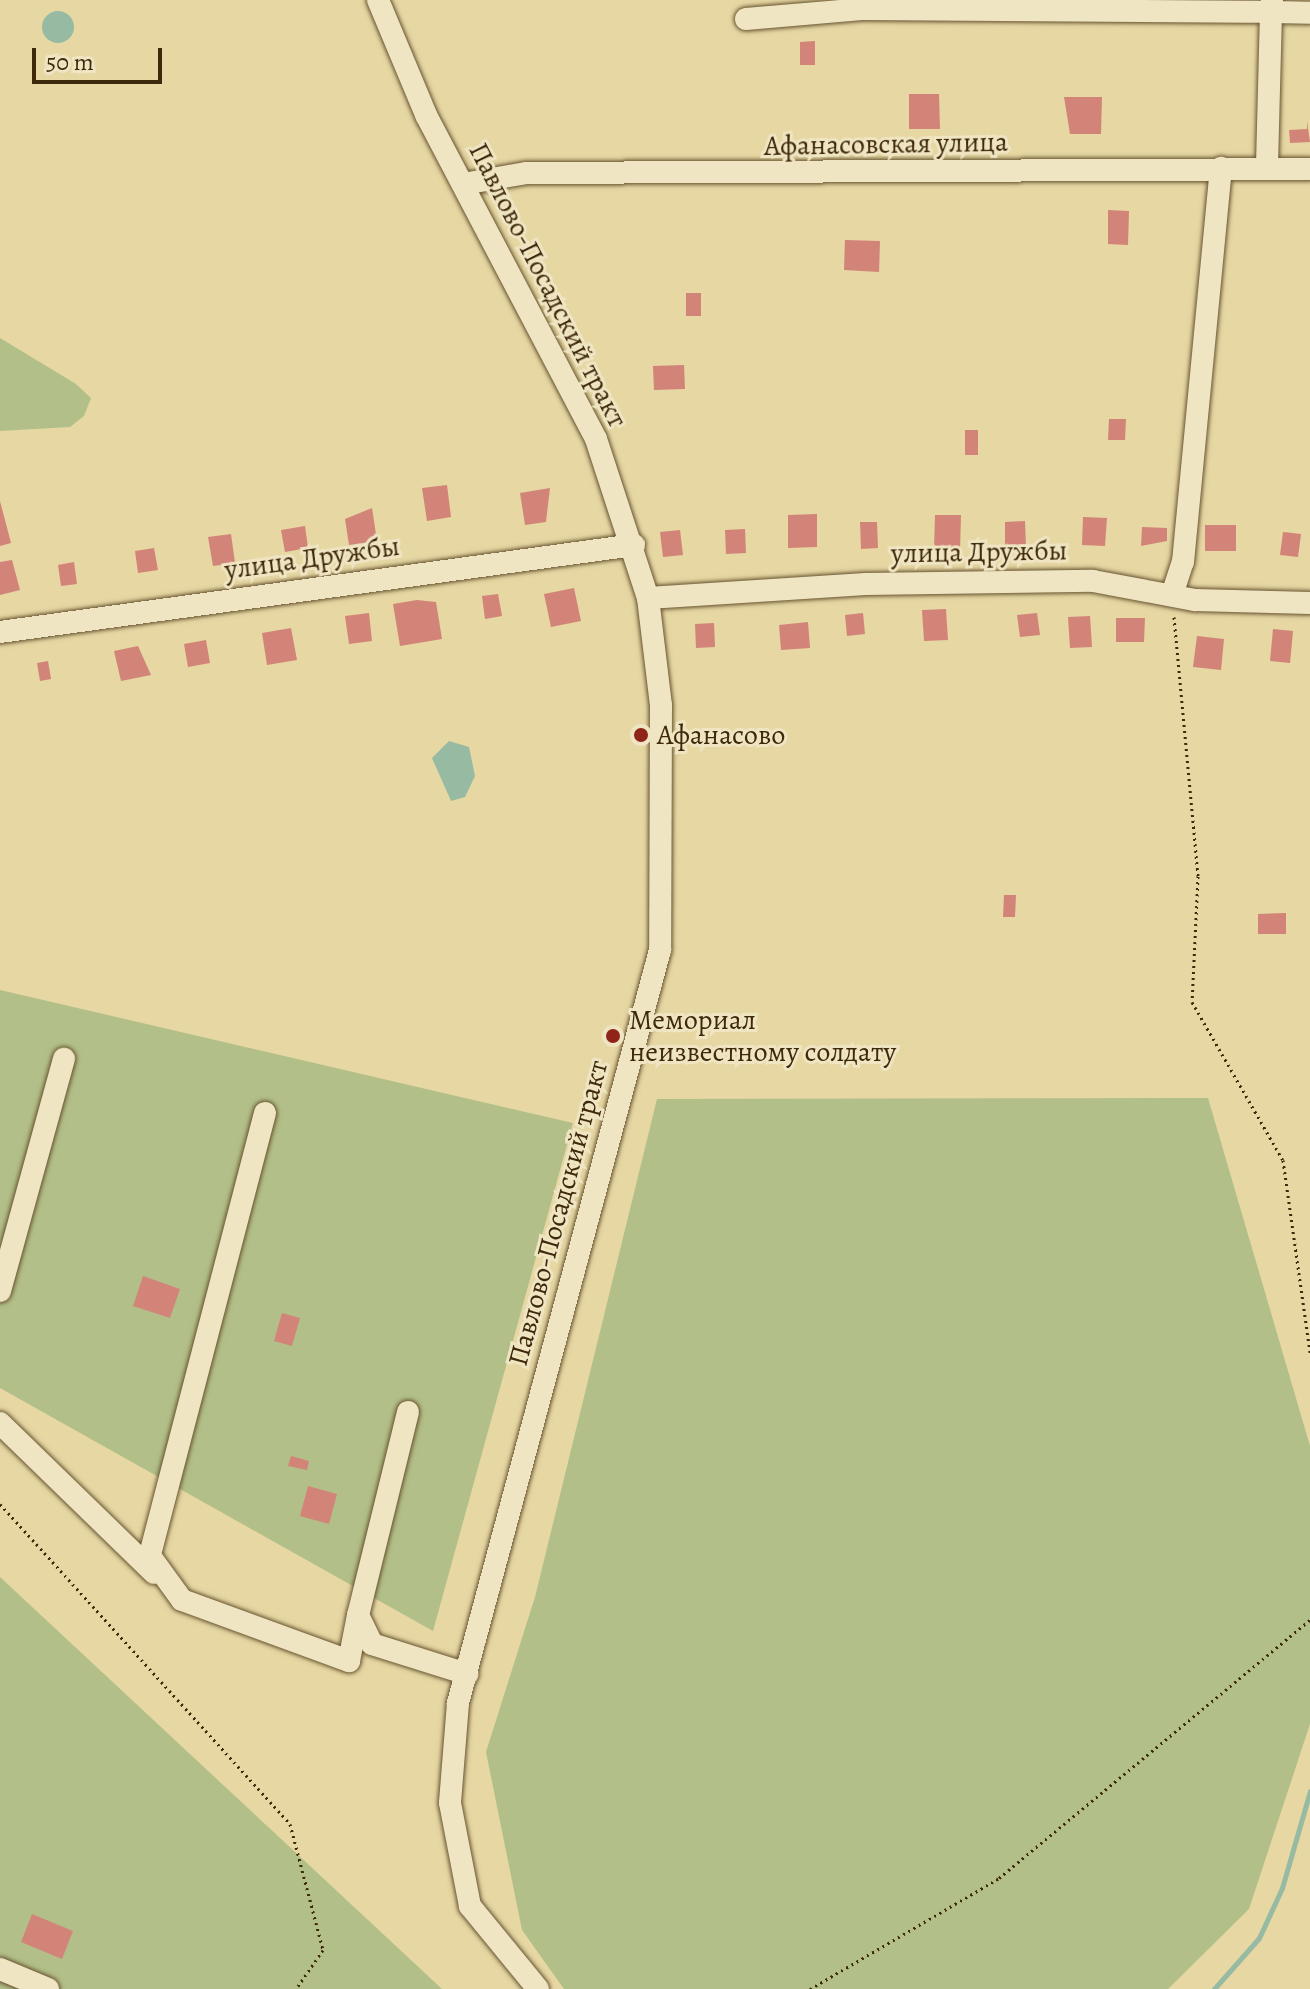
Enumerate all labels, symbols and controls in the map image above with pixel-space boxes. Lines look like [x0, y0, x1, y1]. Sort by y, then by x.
scale bar [36, 32, 166, 82]
text: 50 m [46, 46, 94, 78]
street label: Афанасовская улица [764, 125, 1008, 163]
street label: Павлово-Посадский тракт [462, 137, 634, 433]
street label: улица Дружбы [222, 529, 402, 587]
street label: улица Дружбы [891, 534, 1067, 570]
place label: Афанасово [657, 718, 785, 752]
marker: Афанасово [632, 726, 650, 744]
place label: Мемориал неизвестному солдату [629, 1003, 896, 1069]
marker: Мемориал неизвестному солдату [604, 1027, 622, 1045]
street label: Павлово-Посадский тракт [501, 1057, 615, 1369]

